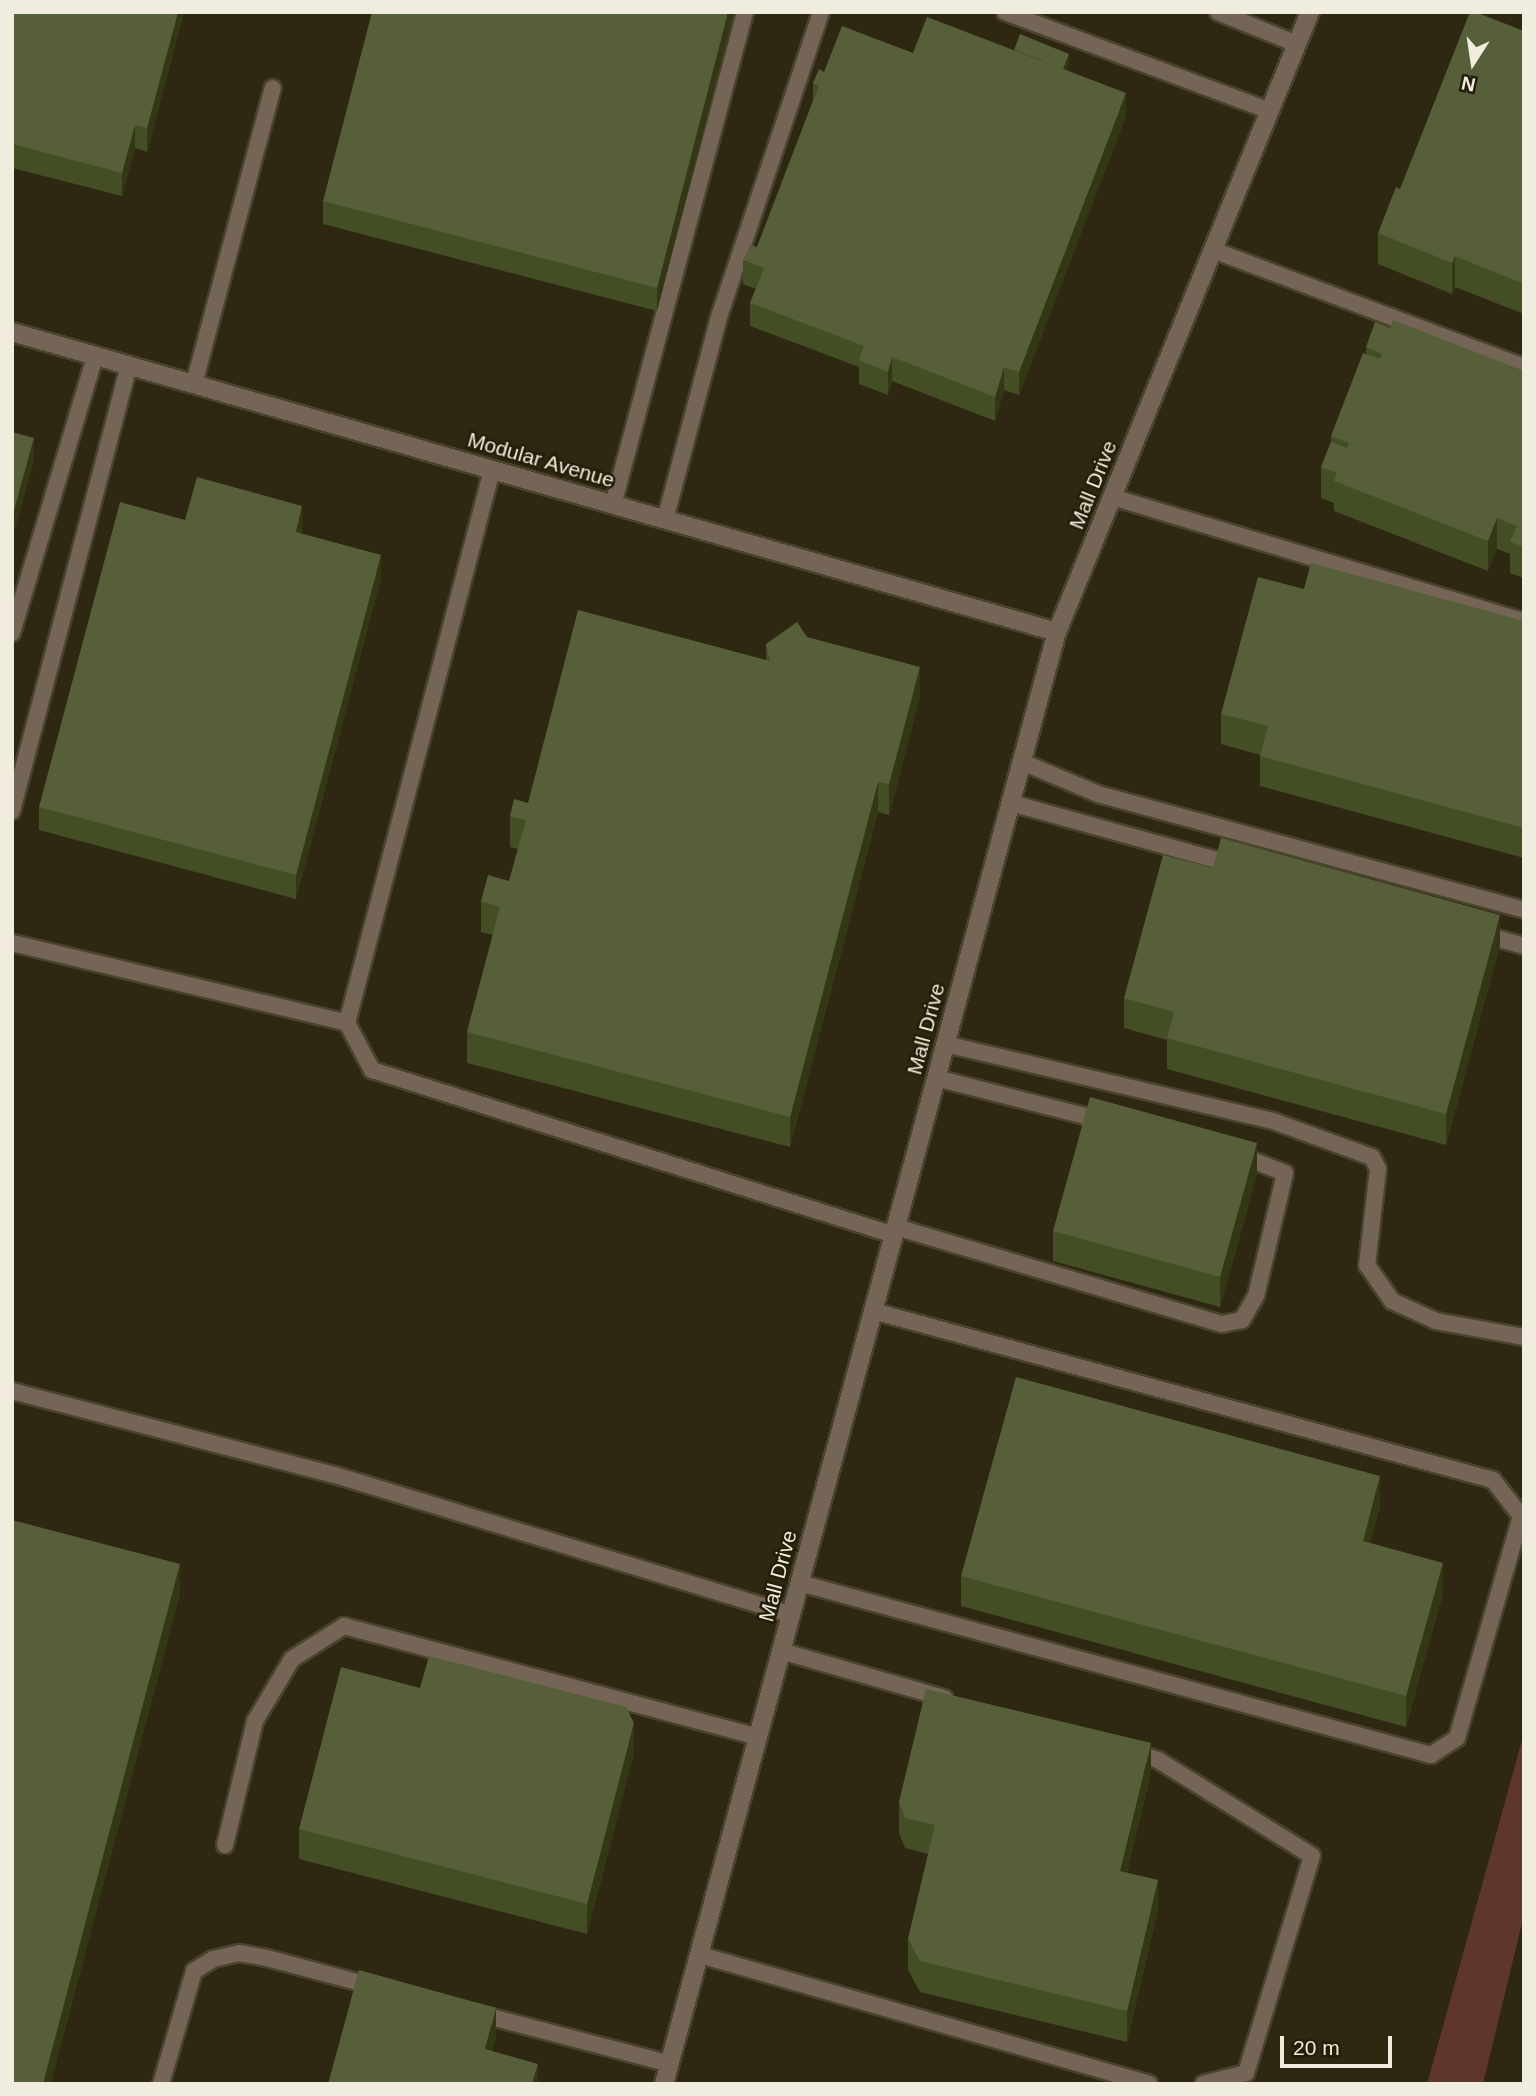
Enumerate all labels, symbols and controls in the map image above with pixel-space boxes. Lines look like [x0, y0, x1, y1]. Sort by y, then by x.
north arrow [1438, 28, 1508, 98]
text: N [1460, 72, 1477, 96]
street label: Modular Avenue [464, 427, 618, 493]
street label: Mall Drive [1064, 437, 1122, 533]
street label: Mall Drive [902, 981, 950, 1077]
street label: Mall Drive [754, 1528, 802, 1624]
scale bar [1284, 2022, 1396, 2066]
text: 20 m [1293, 2036, 1340, 2059]

